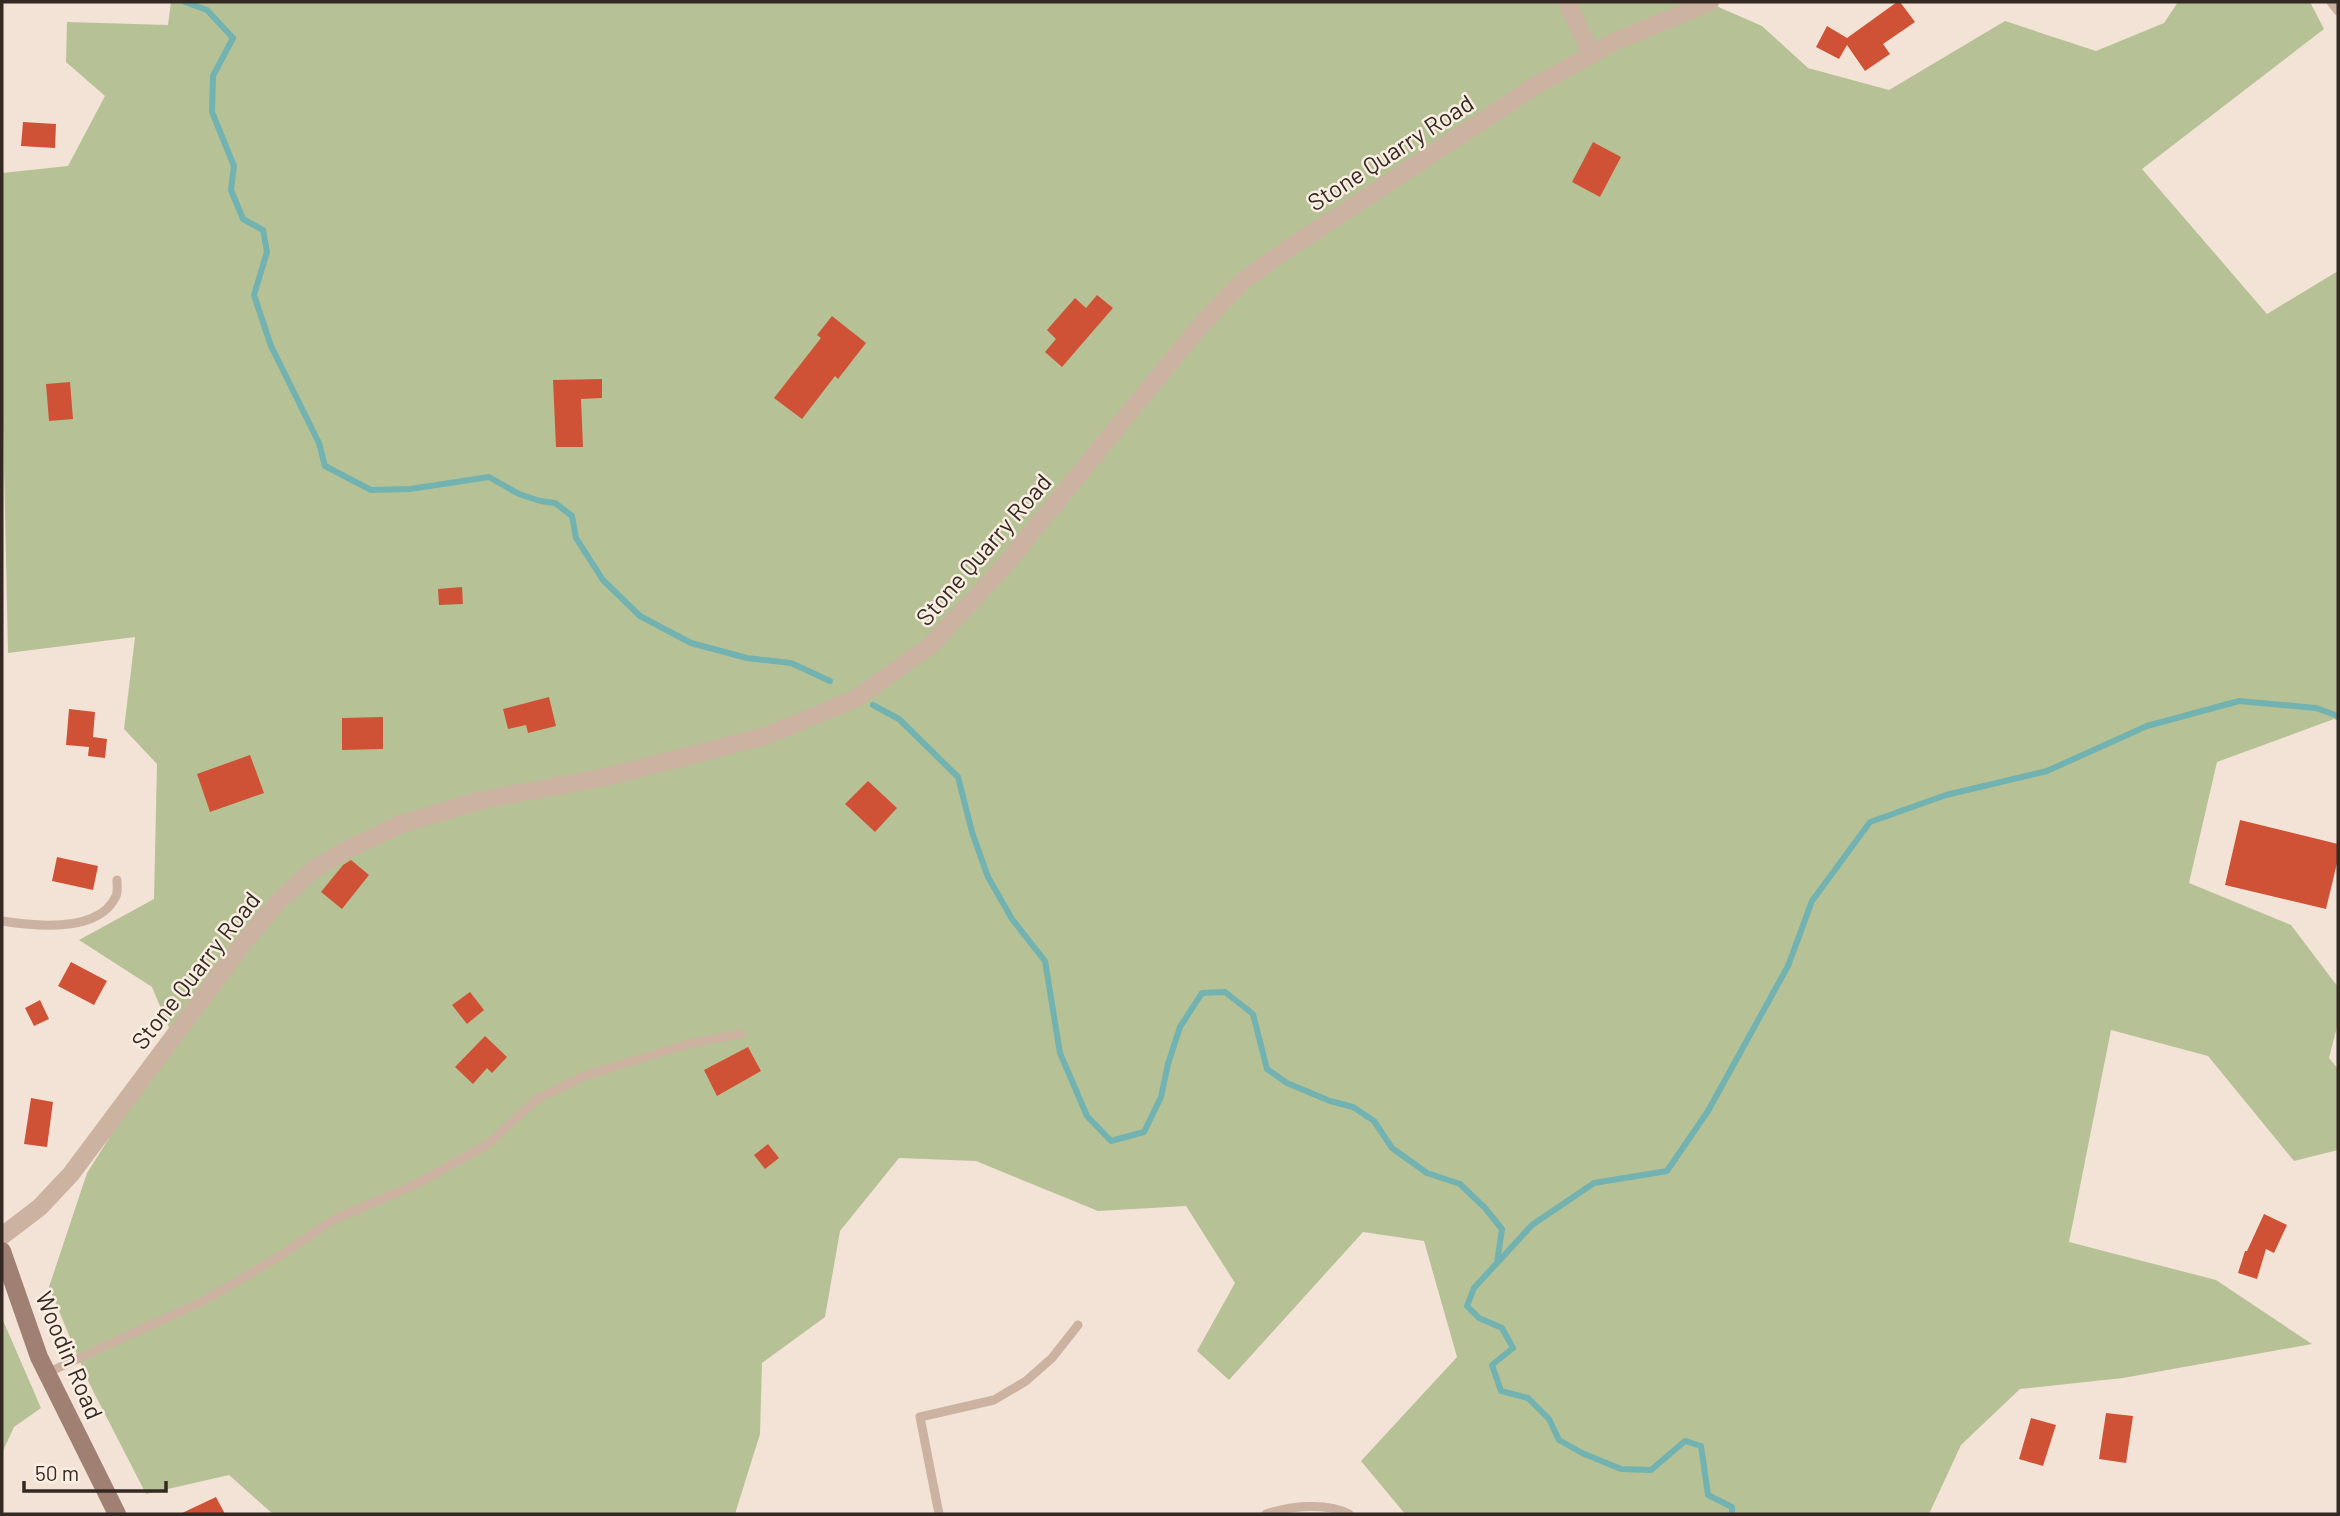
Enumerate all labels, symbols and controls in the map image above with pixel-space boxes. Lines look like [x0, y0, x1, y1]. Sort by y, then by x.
street label: Stone Quarry Road [1302, 88, 1478, 216]
street label: Stone Quarry Road [909, 467, 1057, 631]
street label: Stone Quarry Road [125, 885, 265, 1055]
street label: Woodin Road [30, 1287, 110, 1423]
scale bar [24, 1450, 166, 1494]
text: 50 m [35, 1460, 79, 1485]

